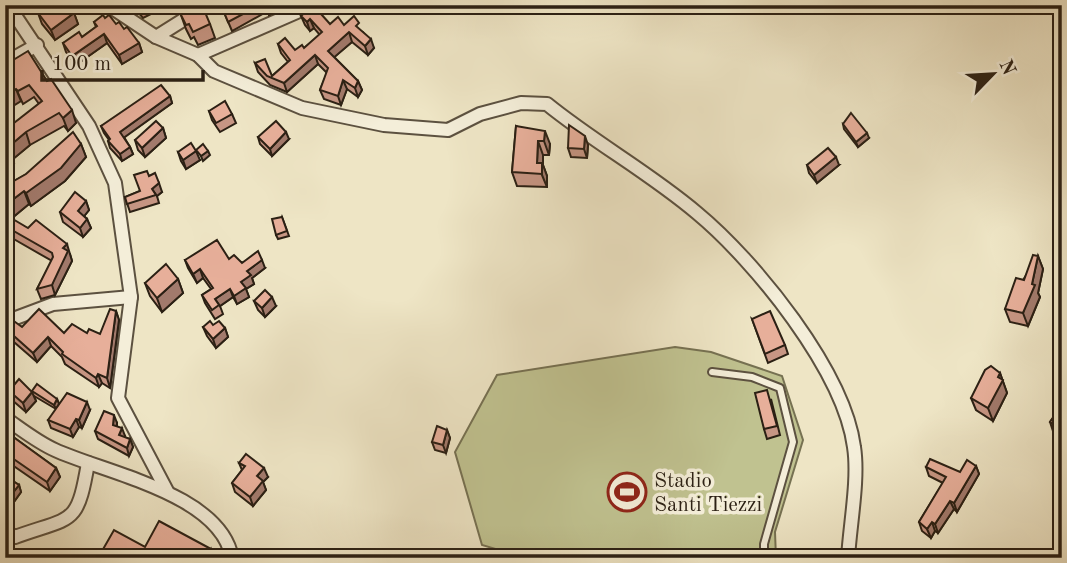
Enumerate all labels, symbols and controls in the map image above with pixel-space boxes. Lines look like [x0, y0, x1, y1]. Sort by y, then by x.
scale bar [42, 38, 203, 82]
north arrow [958, 38, 1028, 108]
text: 100 m [52, 54, 111, 75]
text: N [994, 57, 1018, 79]
sports icon: Stadio Santi Tiezzi [606, 471, 648, 513]
place label: Stadio Santi Tiezzi [654, 471, 762, 516]

